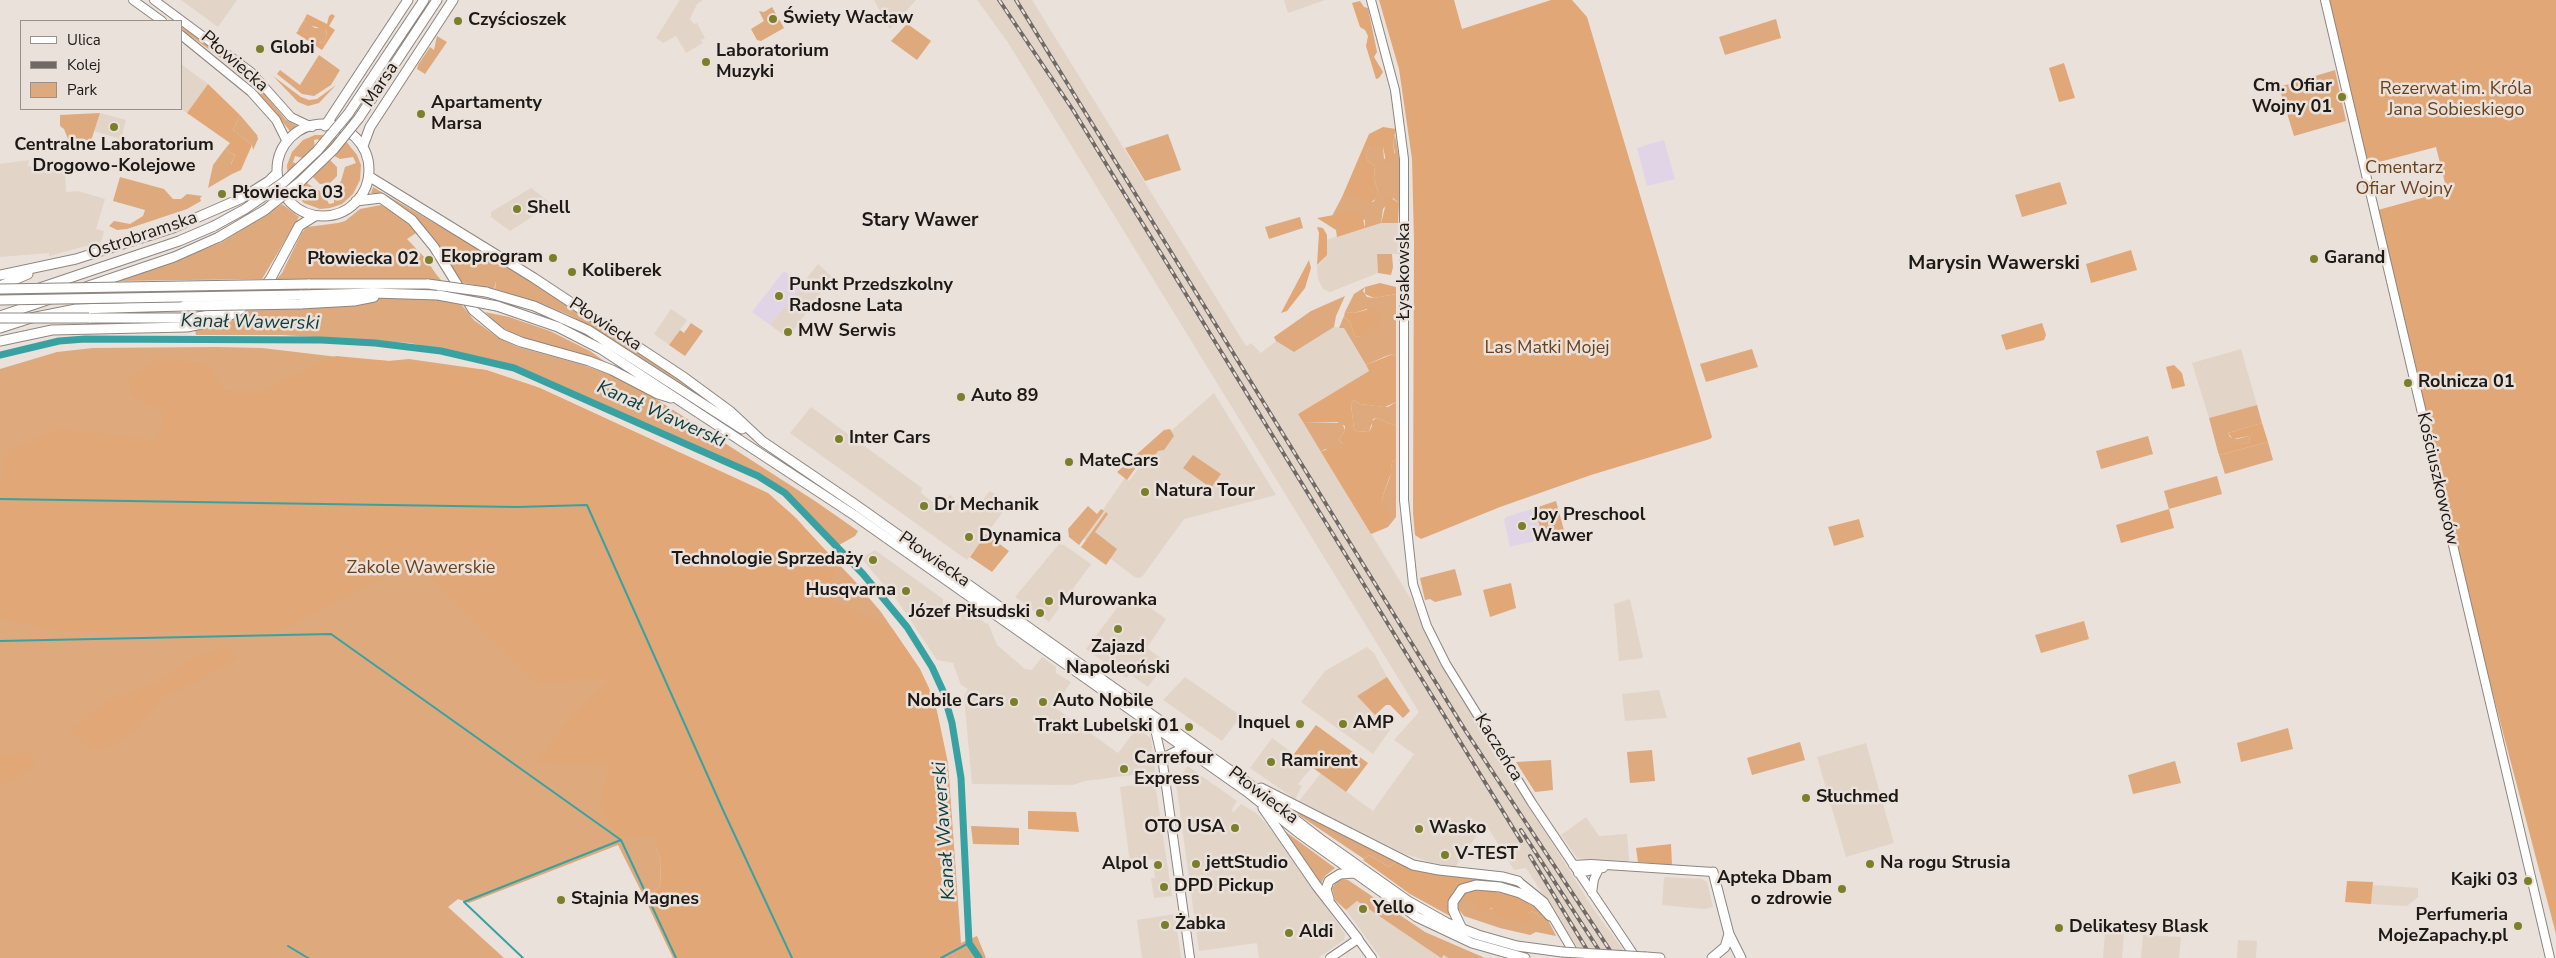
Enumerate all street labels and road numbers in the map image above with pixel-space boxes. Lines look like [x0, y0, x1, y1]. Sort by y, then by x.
street label: Płowiecka [196, 27, 272, 97]
street label: Marsa [358, 58, 404, 112]
street label: Ostrobramska [86, 207, 200, 265]
street label: Łysakowska [1394, 223, 1416, 319]
street label: Płowiecka [565, 294, 645, 356]
street label: Kościuszkowców [2411, 410, 2463, 548]
street label: Płowiecka [894, 528, 974, 592]
street label: Kaczeńca [1469, 711, 1527, 785]
street label: Płowiecka [1224, 763, 1302, 829]

